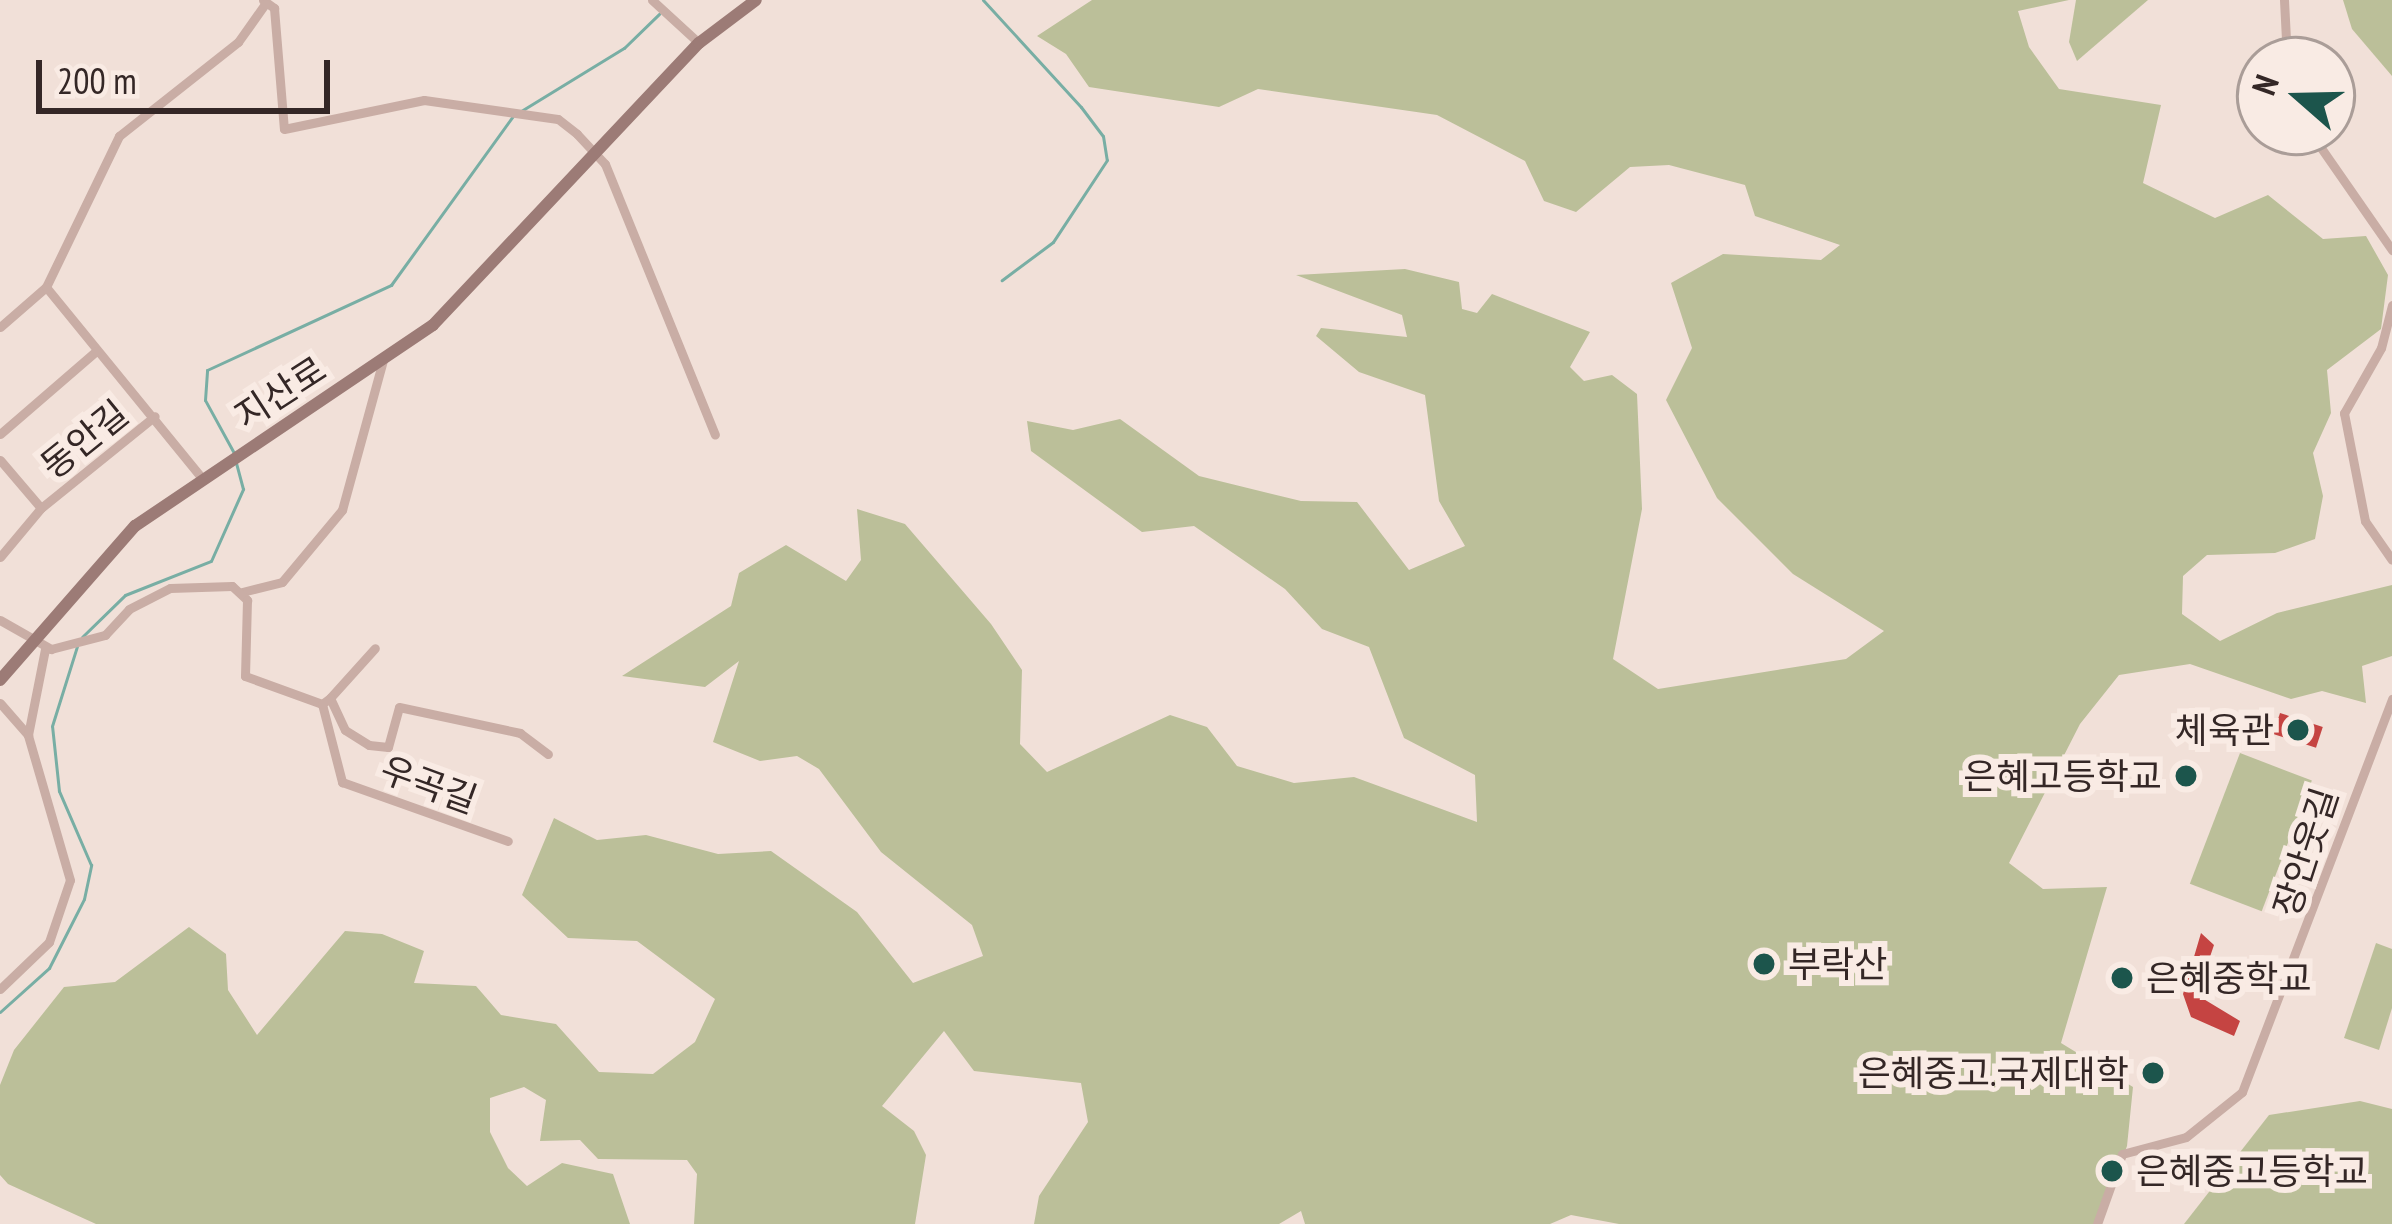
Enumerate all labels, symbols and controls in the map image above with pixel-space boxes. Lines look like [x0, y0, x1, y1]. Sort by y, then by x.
scale bar [42, 36, 336, 110]
north arrow [2236, 36, 2356, 156]
text: 200 m [57, 57, 137, 104]
text: N [2241, 69, 2288, 100]
street label: 지산로 [227, 347, 333, 437]
street label: 동안길 [32, 391, 136, 487]
place label: 체육관 [2175, 708, 2274, 752]
marker: 체육관 [2285, 717, 2311, 743]
street label: 우곡길 [375, 747, 483, 821]
place label: 은혜고등학교 [1963, 754, 2162, 798]
marker: 은혜고등학교 [2173, 763, 2199, 789]
street label: 장안웃길 [2264, 782, 2346, 922]
place label: 부락산 [1788, 942, 1887, 986]
marker: 부락산 [1751, 951, 1777, 977]
place label: 은혜중학교 [2146, 956, 2312, 1000]
marker: 은혜중학교 [2109, 965, 2135, 991]
place label: 은혜중고.국제대학 [1858, 1051, 2129, 1095]
marker: 은혜중고.국제대학 [2140, 1060, 2166, 1086]
place label: 은혜중고등학교 [2136, 1149, 2368, 1193]
marker: 은혜중고등학교 [2099, 1158, 2125, 1184]

